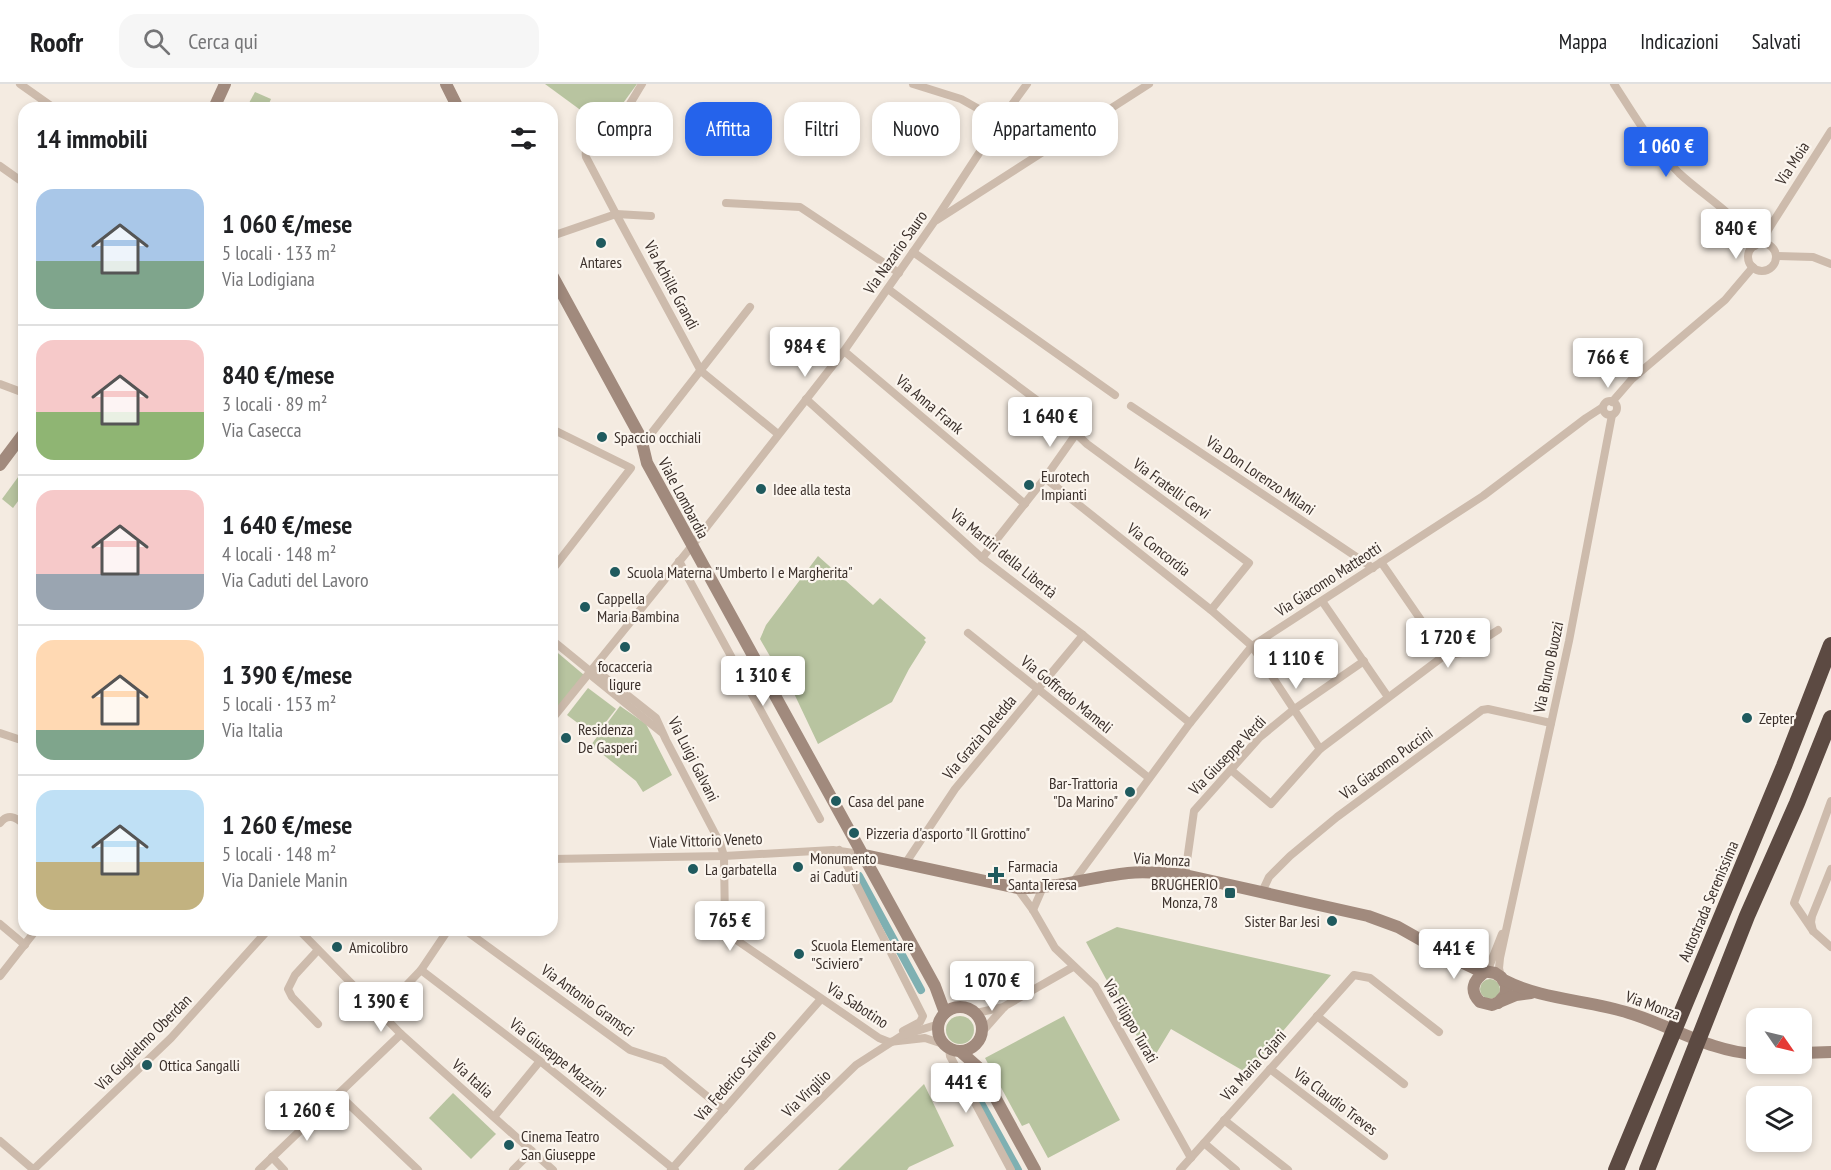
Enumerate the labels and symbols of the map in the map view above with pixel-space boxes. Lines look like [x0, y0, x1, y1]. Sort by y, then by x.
pin: 1 060 € [1611, 127, 1721, 178]
street label: Via Moia [1770, 138, 1813, 189]
street label: Via Nazario Sauro [858, 206, 931, 298]
pin: 840 € [1694, 209, 1778, 260]
marker: Antares [594, 236, 608, 250]
street label: Via Achille Grandi [640, 236, 704, 333]
place label: Antares [580, 252, 622, 272]
pin: 984 € [763, 327, 847, 378]
pin: 766 € [1566, 338, 1650, 389]
street label: Via Anna Frank [891, 369, 969, 439]
pin: 1 640 € [995, 397, 1105, 448]
place label: Spaccio occhiali [614, 427, 701, 447]
marker: Spaccio occhiali [595, 430, 609, 444]
street label: Via Don Lorenzo Milani [1202, 431, 1319, 519]
street label: Viale Lombardia [654, 453, 714, 542]
street label: Via Fratelli Cervi [1129, 453, 1215, 523]
place label: Eurotech Impianti [1041, 466, 1090, 504]
marker: Eurotech Impianti [1022, 478, 1036, 492]
place label: Idee alla testa [773, 479, 851, 499]
marker: Idee alla testa [754, 482, 768, 496]
street label: Via Martiri della Libertà [946, 503, 1061, 602]
street label: Via Concordia [1122, 517, 1195, 580]
street label: Via Giacomo Matteotti [1270, 537, 1385, 621]
place label: Scuola Materna "Umberto I e Margherita" [627, 562, 853, 582]
marker: Scuola Materna "Umberto I e Margherita" [608, 565, 622, 579]
place label: Cappella Maria Bambina [597, 588, 679, 626]
marker: Cappella Maria Bambina [578, 600, 592, 614]
pin: 1 720 € [1393, 618, 1503, 669]
street label: Via Bruno Buozzi [1528, 619, 1567, 716]
pin: 1 110 € [1241, 639, 1351, 690]
marker: focacceria ligure [618, 640, 632, 654]
street label: Via Goffredo Mameli [1016, 650, 1117, 737]
place label: focacceria ligure [598, 656, 652, 694]
pin: 1 310 € [708, 656, 818, 707]
street label: Via Grazia Deledda [937, 691, 1020, 784]
place label: Zepter [1759, 708, 1795, 728]
street label: Via Giuseppe Verdi [1183, 711, 1270, 800]
marker: Zepter [1740, 711, 1754, 725]
street label: Via Luigi Galvani [664, 712, 724, 805]
place label: Residenza De Gasperi [578, 719, 638, 757]
street label: Via Giacomo Puccini [1335, 722, 1436, 804]
marker: Residenza De Gasperi [559, 731, 573, 745]
place label: Bar-Trattoria "Da Marino" [1049, 773, 1118, 811]
marker: Bar-Trattoria "Da Marino" [1123, 785, 1137, 799]
place label: Casa del pane [848, 791, 924, 811]
marker: Casa del pane [829, 794, 843, 808]
place label: Pizzeria d'asporto "Il Grottino" [866, 823, 1030, 843]
marker: Pizzeria d'asporto "Il Grottino" [847, 826, 861, 840]
street label: Viale Vittorio Veneto [648, 828, 763, 852]
street label: Autostrada Serenissima [1674, 838, 1742, 964]
street label: Via Monza [1132, 847, 1191, 870]
place label: Monumento ai Caduti [810, 848, 876, 886]
place label: Farmacia Santa Teresa [1008, 856, 1077, 894]
place label: La garbatella [705, 859, 777, 879]
marker: Monumento ai Caduti [791, 860, 805, 874]
marker: La garbatella [686, 862, 700, 876]
marker: Farmacia Santa Teresa [989, 868, 1003, 882]
place label: BRUGHERIO Monza, 78 [1151, 874, 1218, 912]
marker: BRUGHERIO Monza, 78 [1223, 886, 1237, 900]
pin: 765 € [688, 901, 772, 952]
place label: Sister Bar Jesi [1245, 911, 1320, 931]
marker: Sister Bar Jesi [1325, 914, 1339, 928]
pin: 441 € [1412, 929, 1496, 980]
place label: Scuola Elementare "Sciviero" [811, 935, 914, 973]
place label: Amicolibro [349, 937, 408, 957]
marker: Amicolibro [330, 940, 344, 954]
marker: Scuola Elementare "Sciviero" [792, 947, 806, 961]
street label: Via Antonio Gramsci [537, 959, 639, 1041]
pin: 1 070 € [937, 961, 1047, 1012]
street label: Via Filippo Turati [1099, 975, 1163, 1066]
street label: Via Sabotino [823, 977, 893, 1032]
pin: 1 390 € [326, 982, 436, 1033]
street label: Via Monza [1622, 986, 1683, 1024]
street label: Via Guglielmo Oberdan [90, 990, 195, 1095]
north arrow [1746, 1008, 1812, 1074]
street label: Via Giuseppe Mazzini [505, 1012, 610, 1101]
street label: Via Federico Sciviero [689, 1025, 780, 1126]
street label: Via Maria Cajani [1215, 1025, 1290, 1105]
street label: Via Italia [447, 1054, 498, 1102]
place label: Ottica Sangalli [159, 1055, 240, 1075]
marker: Ottica Sangalli [140, 1058, 154, 1072]
street label: Via Claudio Treves [1289, 1062, 1382, 1139]
pin: 441 € [924, 1063, 1008, 1114]
street label: Via Virgilio [777, 1065, 835, 1122]
pin: 1 260 € [252, 1091, 362, 1142]
place label: Cinema Teatro San Giuseppe [521, 1126, 600, 1164]
marker: Cinema Teatro San Giuseppe [502, 1138, 516, 1152]

